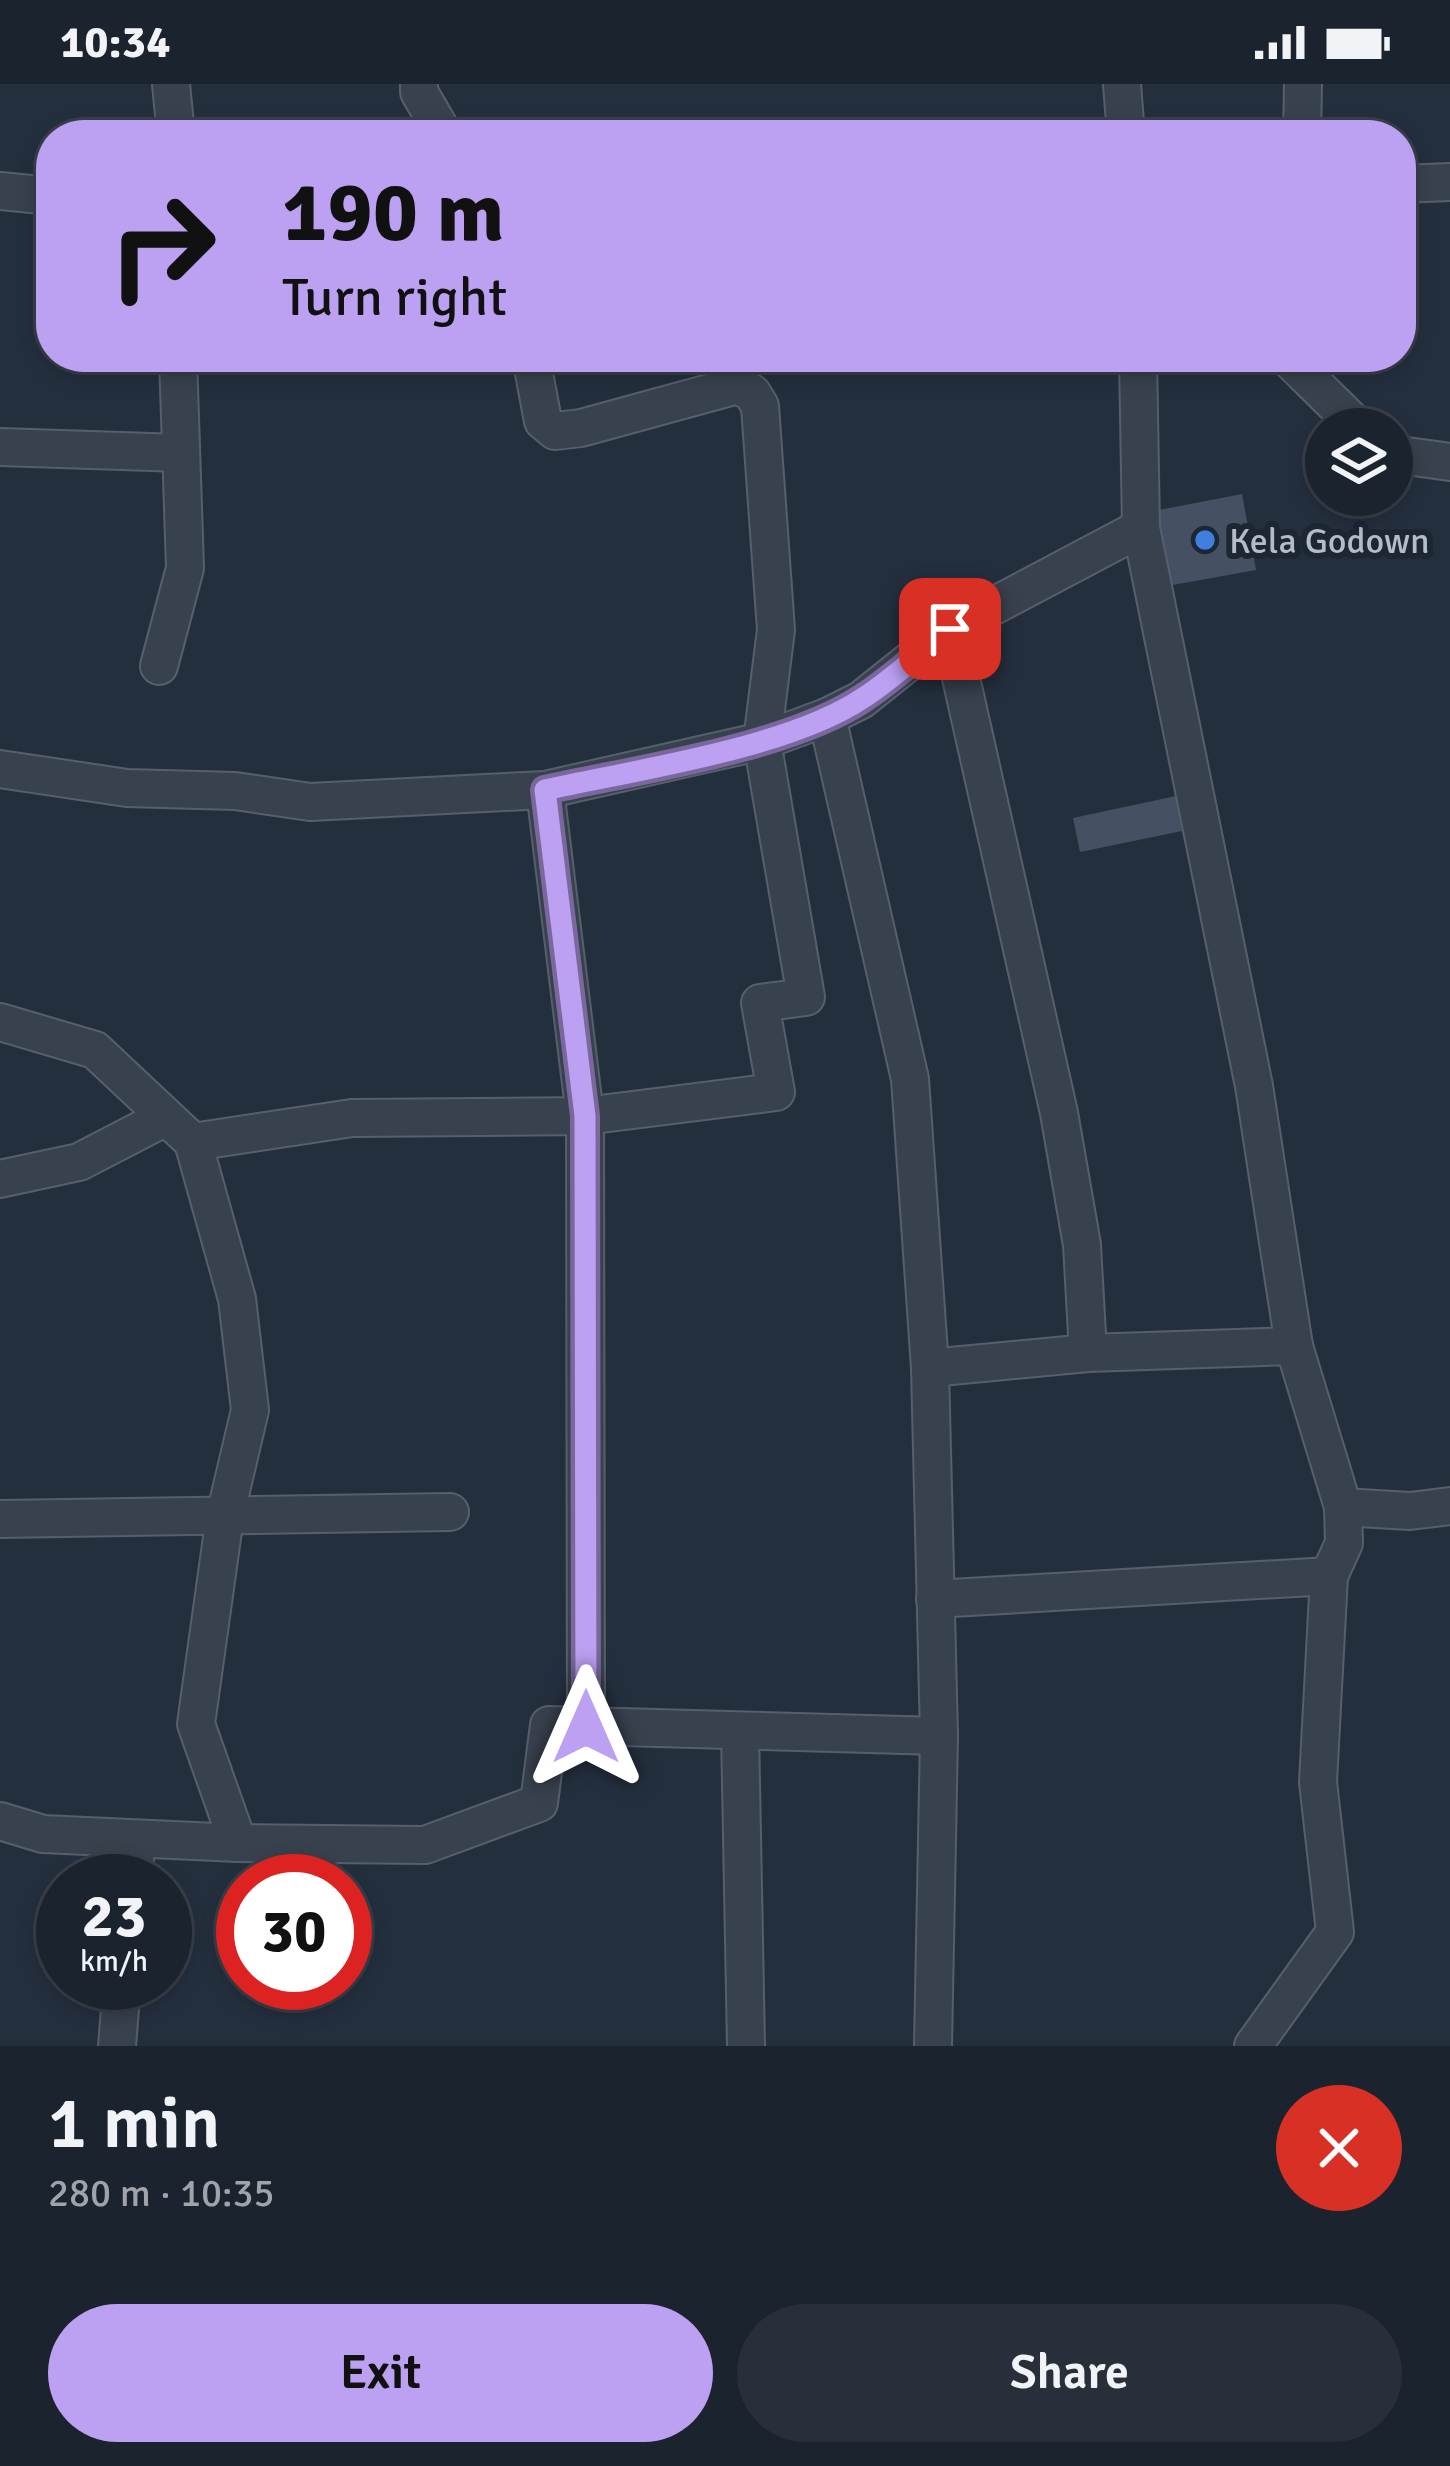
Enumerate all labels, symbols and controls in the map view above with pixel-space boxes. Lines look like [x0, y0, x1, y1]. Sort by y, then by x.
text: 10:34 [60, 15, 170, 70]
text: 190 m [282, 161, 504, 265]
icon: right [84, 168, 240, 324]
text: Turn right [282, 264, 507, 331]
map controls [1305, 408, 1413, 516]
button: layers [1305, 408, 1413, 516]
place label: Kela Godown [1229, 519, 1430, 564]
marker: Kela Godown [1192, 527, 1218, 553]
pin [899, 578, 1001, 680]
icon: arrive [917, 596, 983, 662]
position arrow [523, 1664, 649, 1790]
speed limit sign: 30 [216, 1854, 372, 2010]
text: 23 [82, 1880, 146, 1954]
text: km/h [80, 1943, 148, 1980]
text: 1 min [48, 2079, 220, 2168]
button: close [1276, 2085, 1402, 2211]
text: 280 m · 10:35 [48, 2169, 275, 2217]
button: Exit [48, 2304, 713, 2442]
button: Share [737, 2304, 1402, 2442]

